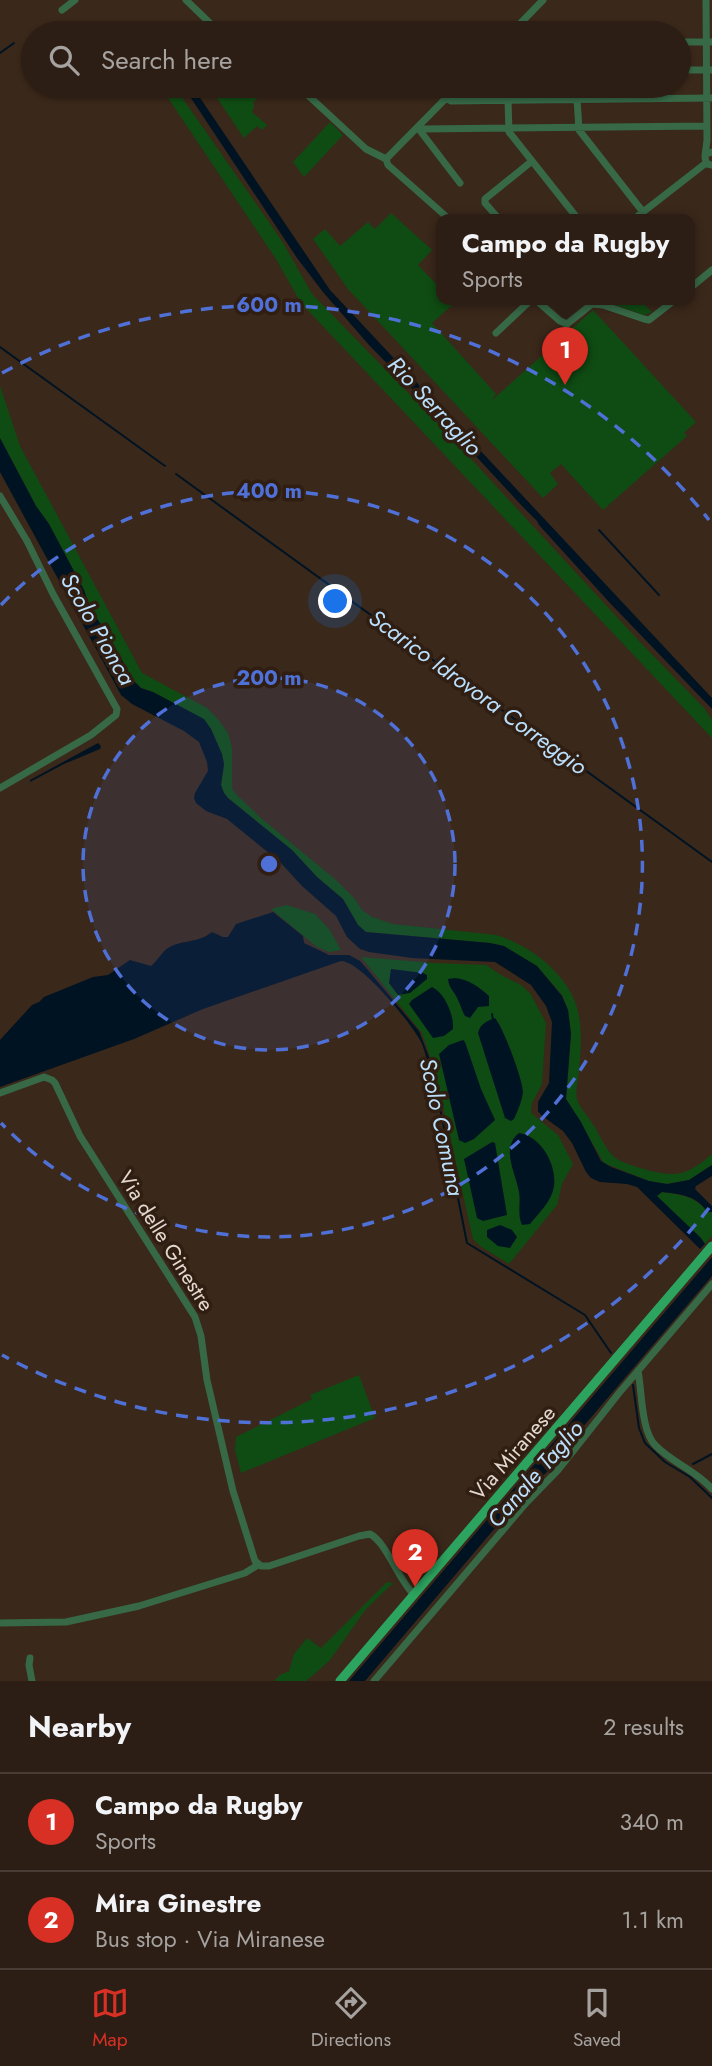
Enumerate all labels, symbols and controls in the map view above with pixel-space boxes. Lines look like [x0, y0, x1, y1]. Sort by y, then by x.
search box [21, 21, 691, 98]
icon: search [45, 41, 83, 79]
text: Search here [101, 41, 233, 79]
popup [436, 214, 695, 305]
text: Campo da Rugby [462, 224, 669, 262]
text: Sports [462, 262, 523, 296]
text: 600 m [236, 290, 302, 320]
pin: 1 [542, 327, 588, 385]
water label: Rio Serraglio [380, 349, 491, 464]
text: 400 m [236, 476, 302, 506]
water label: Scolo Pionca [52, 567, 144, 692]
your location [318, 584, 352, 618]
water label: Scarico Idrovora Correggio [362, 601, 595, 783]
text: 200 m [236, 663, 302, 693]
centre of rings [257, 852, 281, 876]
water label: Scolo Comuna [411, 1055, 473, 1199]
street label: Via delle Ginestre [111, 1165, 221, 1317]
street label: Via Miranese [463, 1399, 563, 1507]
water label: Canale Taglio [479, 1412, 592, 1535]
pin: 2 [392, 1529, 438, 1587]
text: Nearby [28, 1705, 131, 1748]
text: 2 results [603, 1710, 684, 1744]
text: Campo da Rugby [95, 1786, 302, 1824]
text: 1 [45, 1805, 57, 1839]
text: 340 m [619, 1805, 684, 1839]
text: Sports [95, 1824, 156, 1858]
text: Mira Ginestre [95, 1884, 261, 1922]
text: 2 [43, 1903, 59, 1937]
text: 1.1 km [621, 1903, 684, 1937]
text: Bus stop · Via Miranese [95, 1922, 325, 1956]
tab: Map [91, 1984, 129, 2053]
tab: Directions [311, 1984, 391, 2053]
tab: Saved [573, 1984, 621, 2053]

